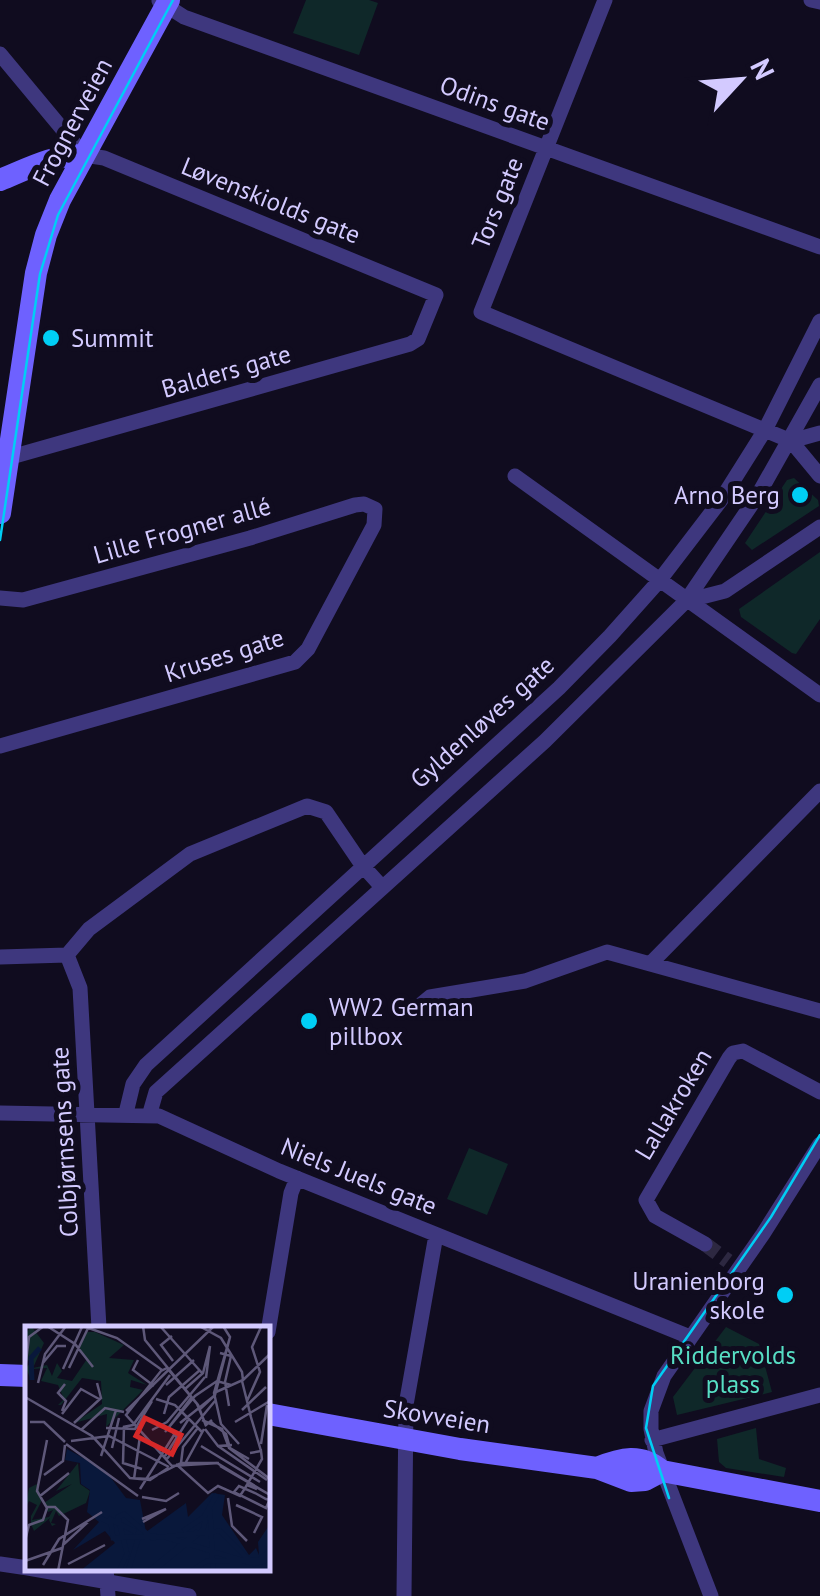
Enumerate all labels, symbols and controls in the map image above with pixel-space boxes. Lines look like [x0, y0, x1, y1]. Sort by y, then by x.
north arrow [690, 30, 790, 130]
street label: Frognerveien [25, 52, 119, 192]
text: N [742, 52, 784, 85]
street label: Odins gate [436, 68, 554, 138]
street label: Løvenskiolds gate [177, 150, 365, 250]
street label: Tors gate [464, 152, 530, 254]
place label: Summit [71, 322, 154, 354]
marker: Summit [40, 327, 62, 349]
street label: Balders gate [158, 337, 294, 405]
place label: Arno Berg [674, 479, 780, 511]
marker: Arno Berg [789, 484, 811, 506]
street label: Lille Frogner allé [90, 489, 274, 571]
street label: Kruses gate [160, 621, 288, 689]
street label: Gyldenløves gate [403, 649, 561, 795]
place label: WW2 German pillbox [329, 991, 474, 1052]
marker: WW2 German pillbox [298, 1010, 320, 1032]
street label: Lallakroken [627, 1043, 719, 1165]
street label: Colbjørnsens gate [43, 1046, 85, 1238]
street label: Niels Juels gate [276, 1130, 442, 1222]
place label: Uranienborg skole [632, 1265, 765, 1326]
marker: Uranienborg skole [774, 1284, 796, 1306]
inset map [25, 1326, 270, 1571]
park label: Riddervolds plass [670, 1339, 796, 1400]
street label: Skovveien [381, 1392, 493, 1440]

